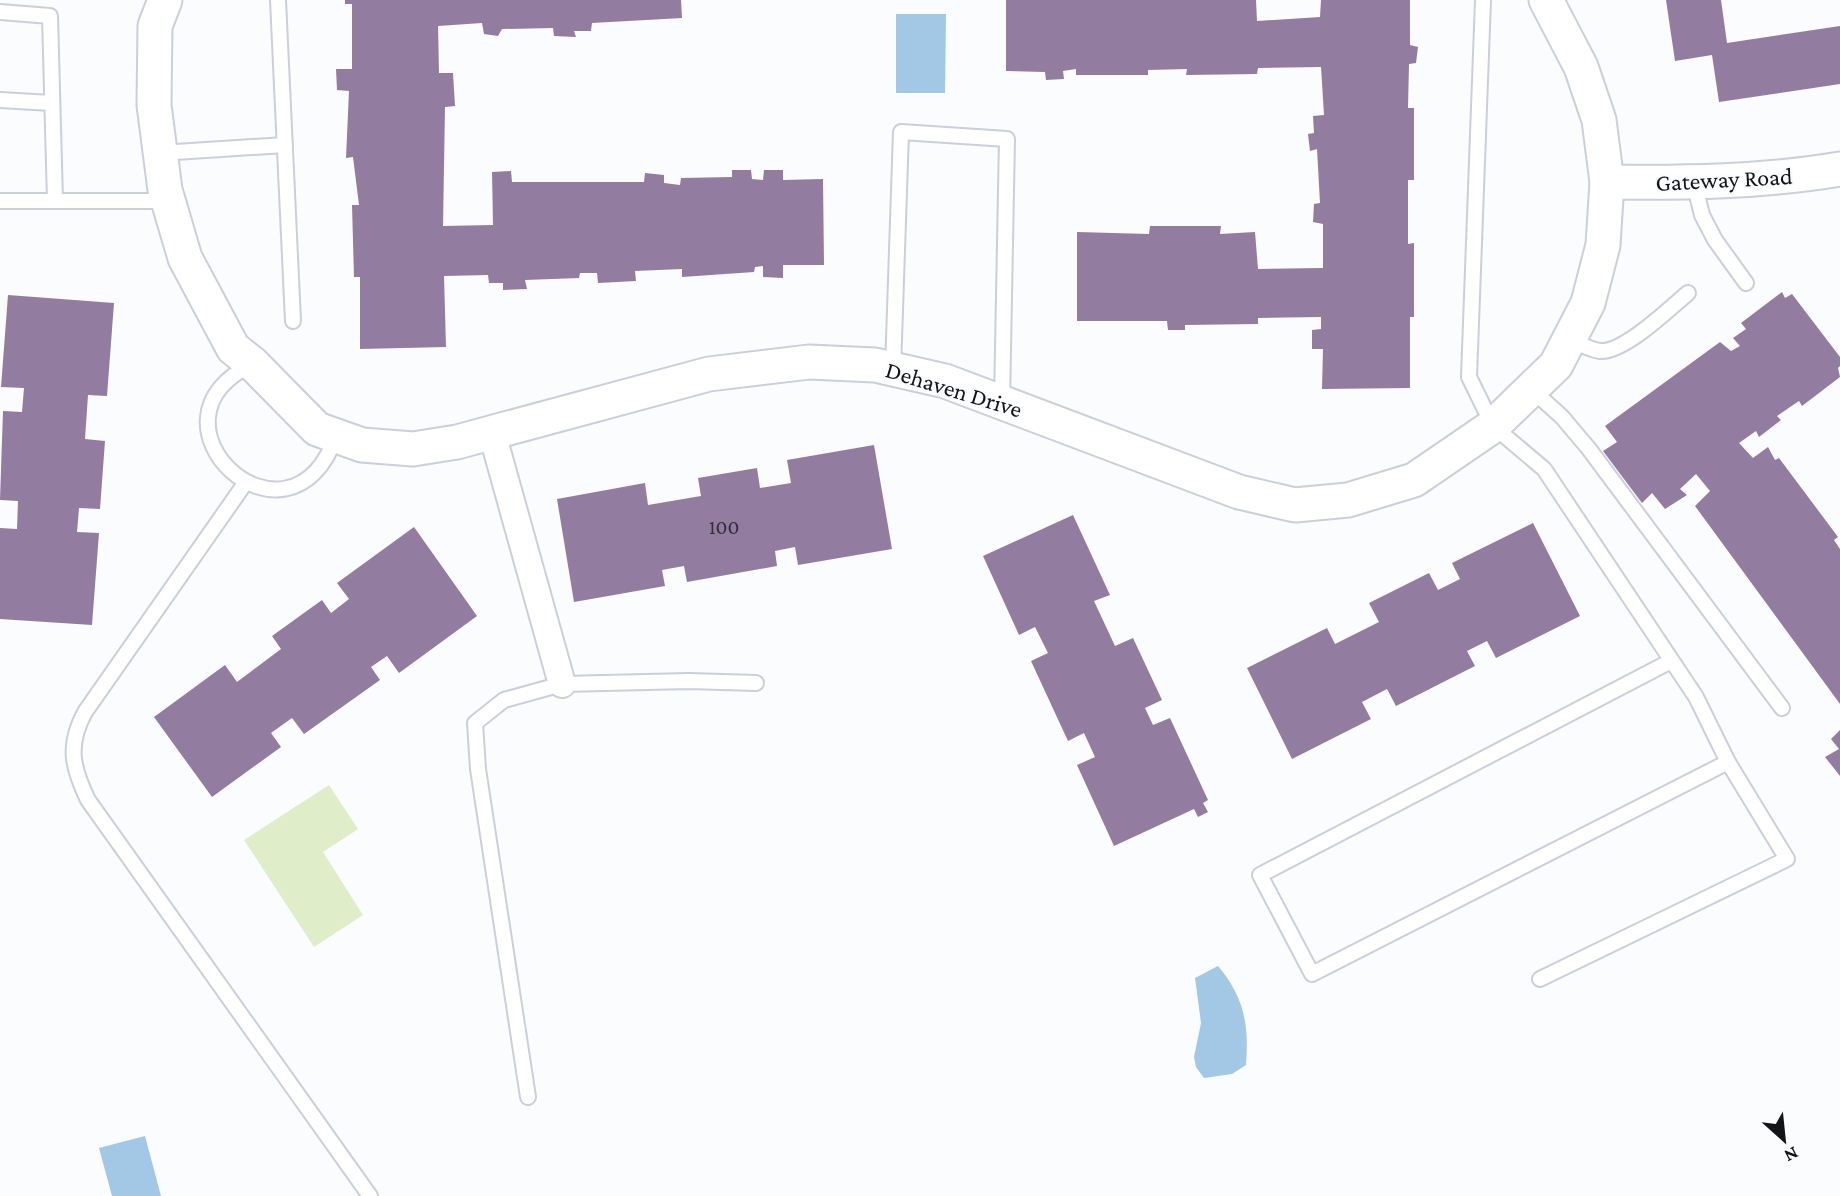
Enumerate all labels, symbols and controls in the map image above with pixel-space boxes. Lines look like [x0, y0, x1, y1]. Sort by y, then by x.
street label: Gateway Road [1655, 162, 1794, 196]
street label: Dehaven Drive [882, 355, 1026, 423]
house number: 100 [709, 515, 739, 539]
north arrow [1749, 1105, 1819, 1175]
text: N [1781, 1142, 1802, 1167]

